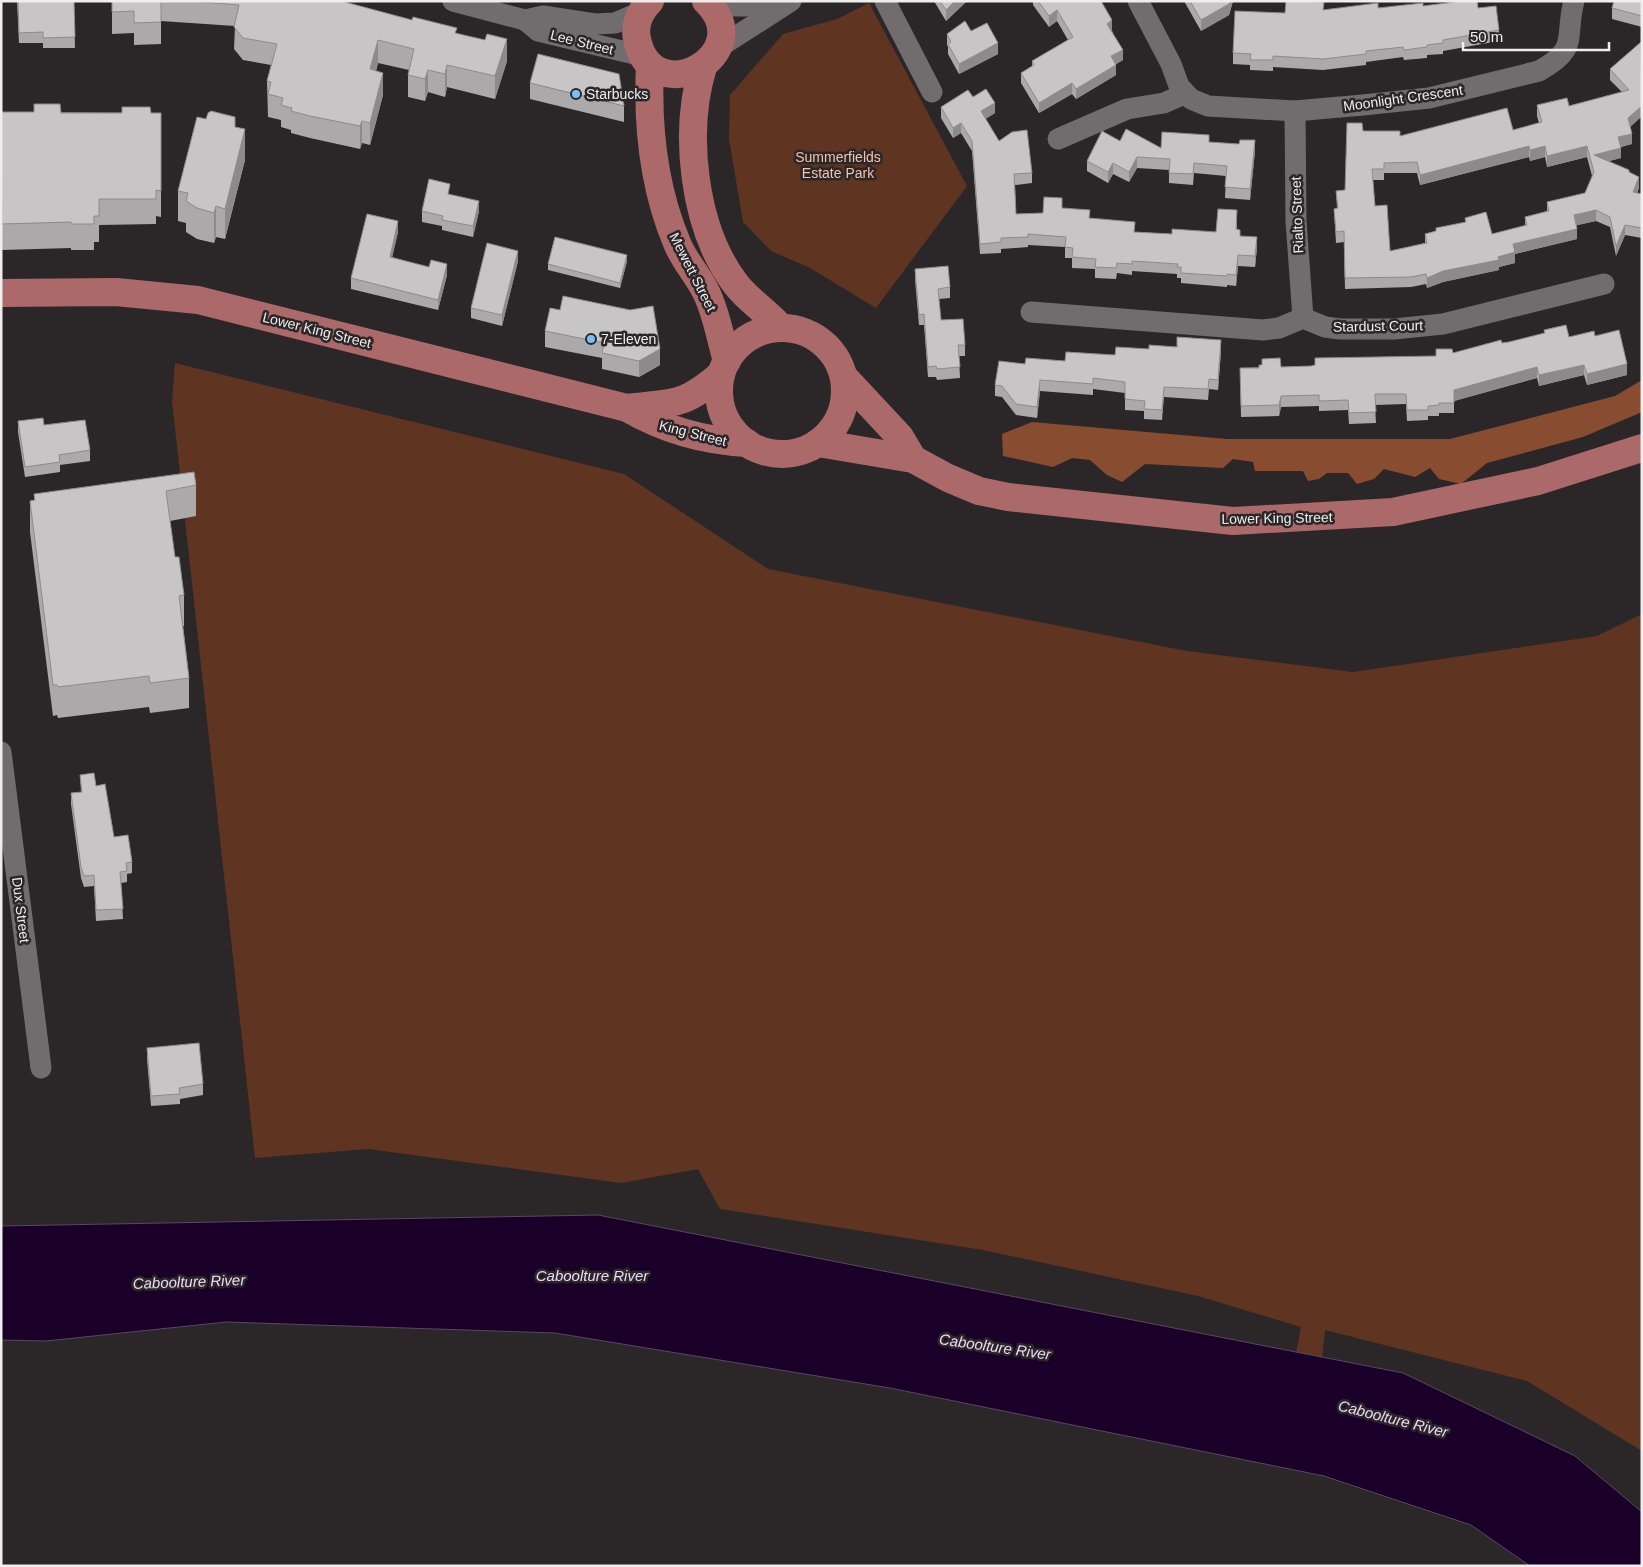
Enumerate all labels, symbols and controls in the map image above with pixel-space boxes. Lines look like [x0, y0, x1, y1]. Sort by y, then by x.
scale bar [1463, 20, 1609, 52]
street label: Lee Street [549, 26, 615, 58]
text: 50 m [1470, 28, 1503, 45]
street label: Moonlight Crescent [1342, 82, 1464, 114]
place label: Starbucks [586, 86, 648, 102]
marker: Starbucks [570, 88, 582, 100]
park label: Summerfields Estate Park [795, 149, 881, 181]
street label: Rialto Street [1288, 176, 1306, 254]
street label: Mewett Street [666, 230, 720, 314]
street label: Lower King Street [261, 309, 373, 351]
street label: Stardust Court [1333, 317, 1423, 335]
place label: 7-Eleven [601, 331, 656, 347]
marker: 7-Eleven [585, 333, 597, 345]
street label: King Street [657, 417, 729, 449]
street label: Lower King Street [1221, 509, 1333, 527]
street label: Dux Street [9, 876, 33, 944]
water label: Caboolture River [536, 1267, 649, 1284]
water label: Caboolture River [132, 1271, 247, 1292]
water label: Caboolture River [938, 1330, 1053, 1363]
water label: Caboolture River [1336, 1397, 1451, 1441]

